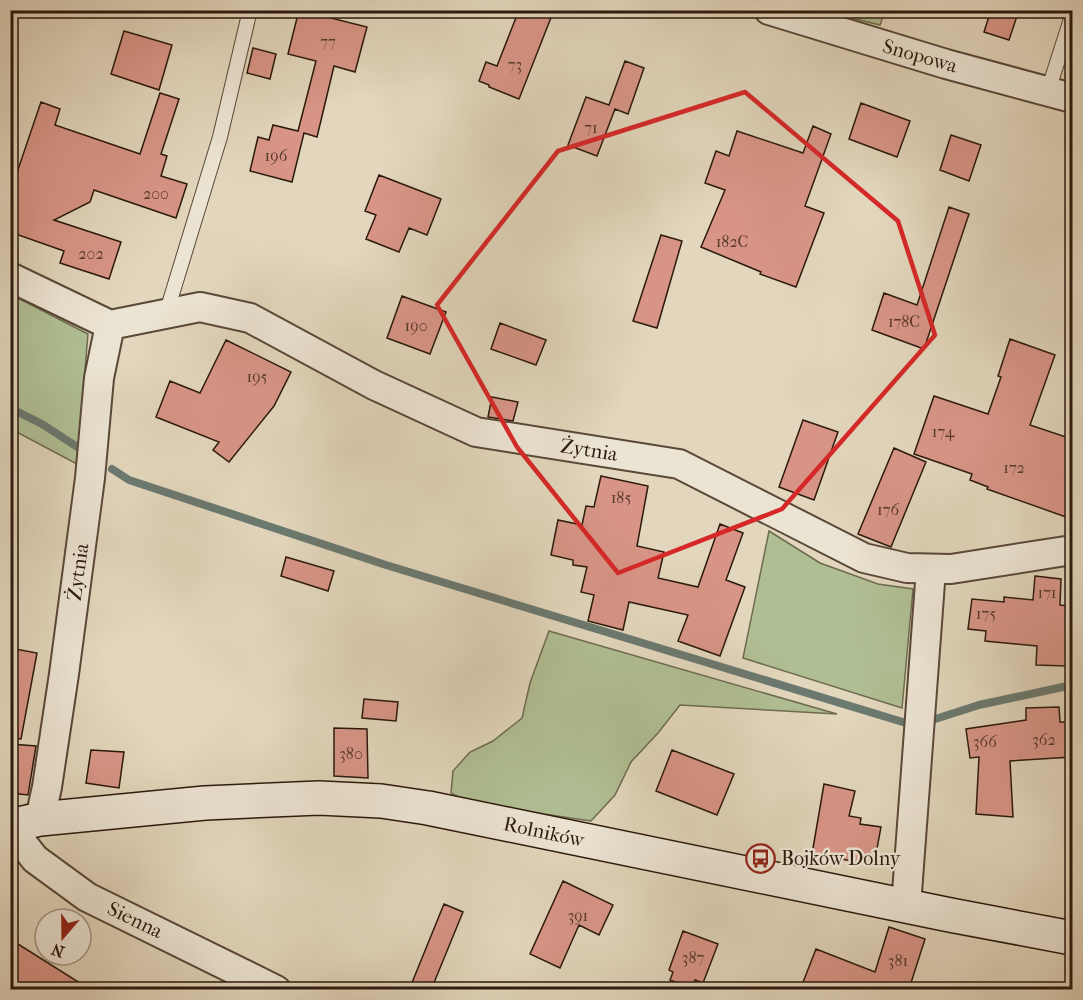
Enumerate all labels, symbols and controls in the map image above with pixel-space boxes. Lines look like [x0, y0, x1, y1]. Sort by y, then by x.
house number: 77 [320, 32, 336, 51]
street label: Snopowa [880, 34, 961, 78]
house number: 73 [508, 55, 522, 74]
house number: 71 [584, 118, 598, 137]
house number: 196 [265, 146, 288, 165]
house number: 200 [143, 184, 169, 203]
house number: 182C [716, 232, 748, 251]
house number: 202 [78, 244, 104, 263]
house number: 178C [888, 312, 920, 331]
house number: 190 [405, 316, 427, 335]
house number: 195 [246, 367, 268, 386]
house number: 174 [932, 422, 955, 441]
street label: Żytnia [559, 433, 620, 466]
house number: 172 [1003, 458, 1025, 477]
house number: 185 [611, 488, 631, 507]
house number: 176 [877, 500, 899, 519]
street label: Żytnia [62, 541, 94, 602]
house number: 171 [1037, 583, 1057, 602]
house number: 175 [976, 604, 996, 623]
house number: 362 [1032, 730, 1056, 749]
house number: 366 [973, 732, 997, 751]
house number: 380 [339, 744, 363, 763]
street label: Rolników [502, 812, 587, 852]
bus stop icon: Bojków Dolny [744, 842, 776, 874]
place label: Bojków Dolny [781, 847, 902, 870]
street label: Sienna [104, 897, 167, 943]
house number: 391 [568, 906, 588, 925]
north arrow [33, 907, 93, 967]
text: N [48, 939, 67, 962]
house number: 387 [682, 948, 704, 967]
house number: 381 [888, 951, 908, 970]

